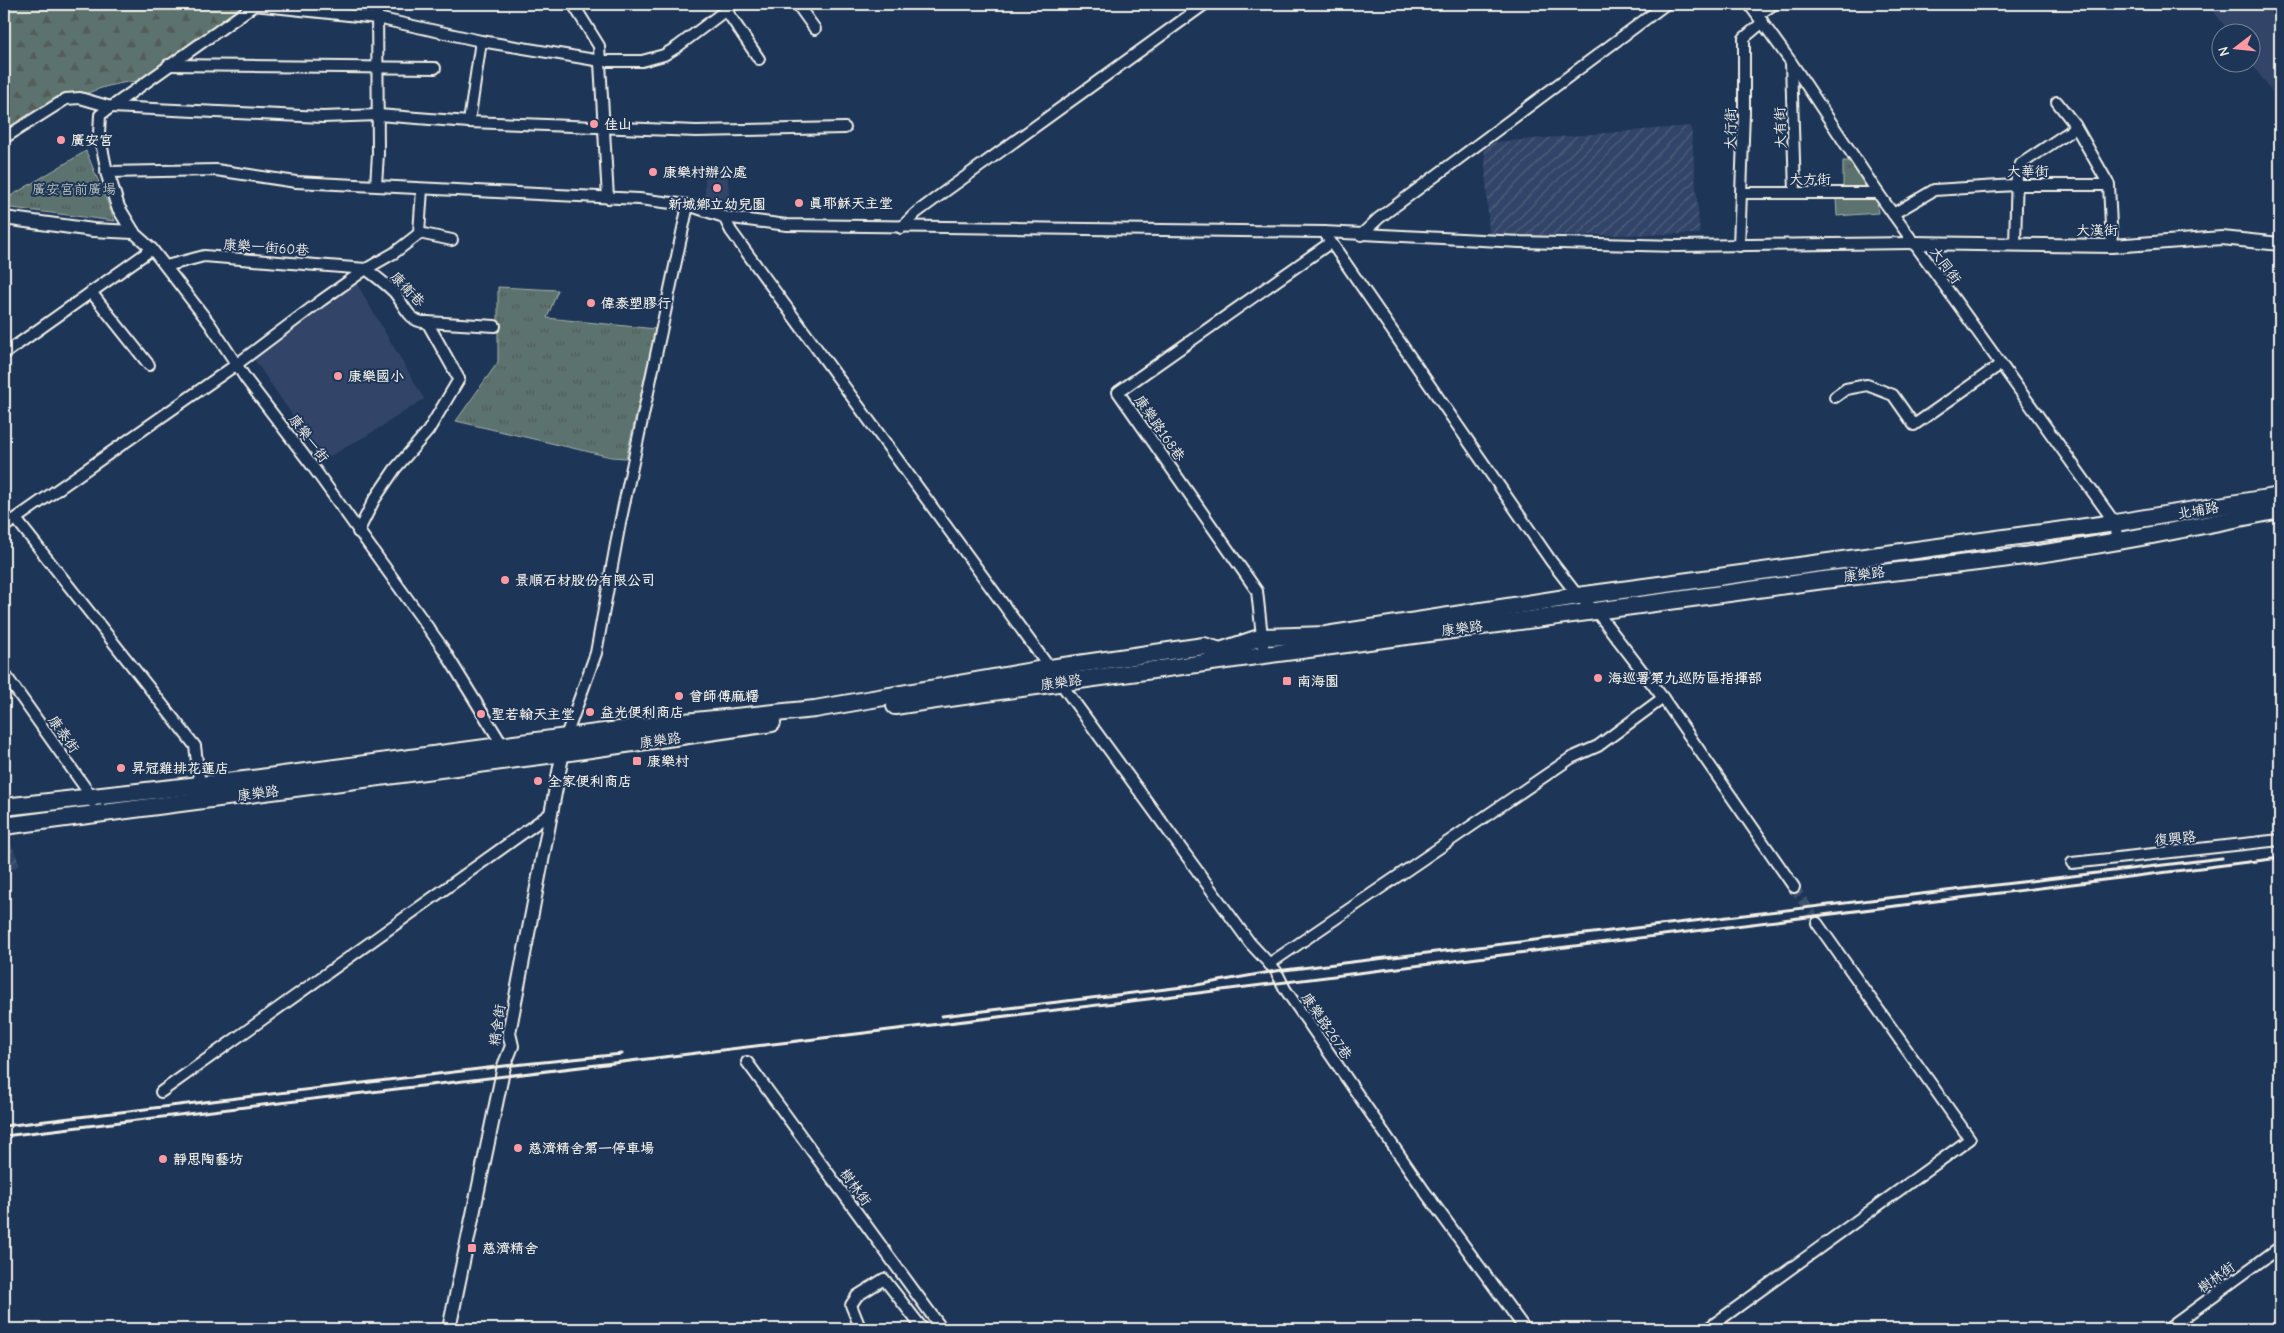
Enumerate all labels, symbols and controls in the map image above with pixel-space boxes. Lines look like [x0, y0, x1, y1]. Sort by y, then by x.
north arrow [2212, 22, 2262, 72]
text: N [2215, 45, 2233, 58]
street label: 大有街 [1771, 107, 1790, 149]
street label: 大行街 [1722, 108, 1739, 150]
place label: 佳山 [604, 116, 632, 133]
marker: 佳山 [588, 118, 600, 130]
place label: 廣安宮 [71, 132, 113, 149]
marker: 廣安宮 [55, 134, 67, 146]
street label: 大華街 [2007, 163, 2049, 180]
place label: 康樂村辦公處 [663, 164, 747, 181]
marker: 康樂村辦公處 [647, 166, 659, 178]
street label: 大方街 [1789, 171, 1831, 188]
park label: 廣安宮前廣場 [32, 181, 116, 198]
marker: 新城鄉立幼兒園 [711, 182, 723, 194]
place label: 真耶穌天主堂 [809, 195, 893, 212]
place label: 新城鄉立幼兒園 [668, 196, 766, 213]
marker: 真耶穌天主堂 [793, 197, 805, 209]
street label: 大漢街 [2076, 222, 2118, 239]
street label: 康樂一街60巷 [222, 236, 311, 259]
street label: 大同街 [1926, 243, 1965, 287]
street label: 康衛巷 [387, 268, 429, 311]
place label: 偉泰塑膠行 [601, 295, 671, 312]
marker: 偉泰塑膠行 [585, 297, 597, 309]
place label: 康樂國小 [348, 368, 404, 385]
marker: 康樂國小 [332, 370, 344, 382]
street label: 康樂路168巷 [1131, 392, 1189, 465]
street label: 康樂一街 [285, 411, 332, 466]
street label: 北埔路 [2176, 498, 2220, 523]
street label: 康樂路 [1842, 563, 1886, 586]
place label: 景順石材股份有限公司 [515, 572, 655, 589]
marker: 景順石材股份有限公司 [499, 574, 511, 586]
street label: 康樂路 [1440, 618, 1484, 639]
place label: 海巡署第九巡防區指揮部 [1608, 670, 1762, 687]
street label: 康樂路 [1039, 671, 1083, 694]
marker: 海巡署第九巡防區指揮部 [1592, 672, 1604, 684]
place label: 南海園 [1297, 673, 1339, 690]
marker: 南海園 [1281, 675, 1293, 687]
place label: 曾師傅麻糬 [689, 688, 759, 705]
marker: 曾師傅麻糬 [673, 690, 685, 702]
place label: 益光便利商店 [600, 704, 684, 721]
place label: 聖若翰天主堂 [491, 706, 575, 723]
marker: 益光便利商店 [584, 706, 596, 718]
marker: 聖若翰天主堂 [475, 708, 487, 720]
street label: 康泰街 [45, 712, 83, 756]
street label: 康樂路 [638, 729, 682, 752]
place label: 康樂村 [647, 753, 689, 770]
marker: 康樂村 [631, 755, 643, 767]
place label: 昇冠雞排花蓮店 [131, 760, 229, 777]
marker: 昇冠雞排花蓮店 [115, 762, 127, 774]
place label: 全家便利商店 [548, 773, 632, 790]
marker: 全家便利商店 [532, 775, 544, 787]
street label: 康樂路 [236, 783, 280, 804]
street label: 復興路 [2153, 828, 2197, 849]
street label: 康樂路267巷 [1297, 990, 1356, 1064]
street label: 精舍街 [486, 1003, 509, 1047]
place label: 慈濟精舍第一停車場 [528, 1140, 654, 1157]
marker: 慈濟精舍第一停車場 [512, 1142, 524, 1154]
place label: 靜思陶藝坊 [173, 1151, 243, 1168]
marker: 靜思陶藝坊 [157, 1153, 169, 1165]
street label: 樹林街 [836, 1165, 875, 1209]
place label: 慈濟精舍 [482, 1240, 538, 1257]
marker: 慈濟精舍 [466, 1242, 478, 1254]
street label: 樹林街 [2194, 1258, 2238, 1297]

